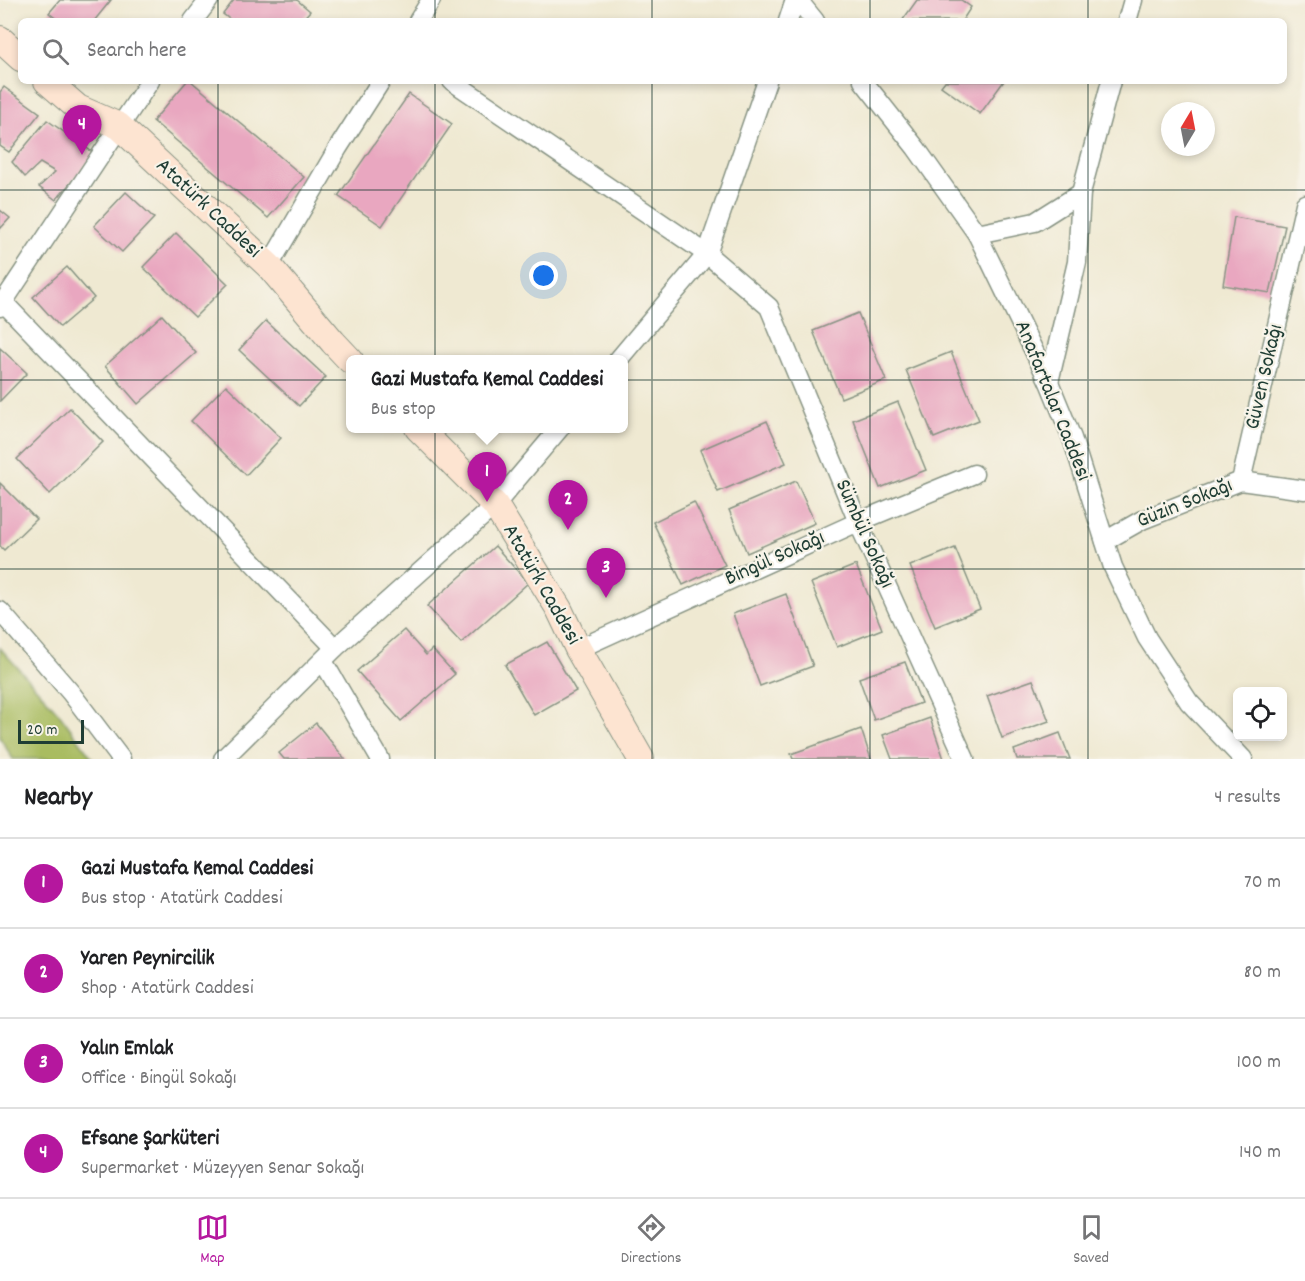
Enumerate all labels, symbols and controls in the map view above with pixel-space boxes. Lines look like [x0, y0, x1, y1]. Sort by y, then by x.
search box [18, 18, 1287, 84]
icon: search [39, 35, 72, 68]
text: Search here [87, 36, 186, 67]
north arrow [1161, 102, 1215, 156]
pin: 4 [62, 106, 101, 155]
street label: Atatürk Caddesi [148, 152, 268, 266]
your location [529, 261, 558, 290]
street label: Anafartalar Caddesi [1006, 316, 1098, 486]
street label: Güven Sokağı [1238, 321, 1292, 433]
popup [346, 355, 628, 433]
text: Gazi Mustafa Kemal Caddesi [371, 365, 603, 396]
text: Bus stop [371, 396, 436, 424]
pin: 1 [468, 452, 506, 502]
street label: Güzin Sokağı [1133, 471, 1237, 537]
street label: Sümbül Sokağı [826, 475, 902, 593]
pin: 2 [548, 480, 588, 530]
street label: Atatürk Caddesi [494, 519, 588, 651]
street label: Bingül Sokağı [720, 523, 830, 595]
pin: 3 [586, 548, 626, 598]
map controls [1233, 687, 1287, 741]
button: locate [1233, 687, 1287, 741]
scale bar [18, 717, 84, 744]
text: 20 m [27, 719, 57, 742]
text: Nearby [24, 780, 92, 817]
text: 4 results [1214, 784, 1281, 812]
text: Gazi Mustafa Kemal Caddesi [81, 854, 313, 885]
text: 1 [41, 869, 46, 897]
text: 70 m [1244, 869, 1281, 897]
text: Bus stop · Atatürk Caddesi [81, 885, 283, 913]
text: Yaren Peynircilik [81, 944, 215, 975]
text: 2 [39, 959, 48, 987]
text: 80 m [1244, 959, 1281, 987]
text: Shop · Atatürk Caddesi [81, 975, 254, 1003]
text: Yalın Emlak [81, 1034, 174, 1065]
text: 3 [39, 1049, 48, 1077]
text: 100 m [1237, 1049, 1281, 1077]
text: Office · Bingül Sokağı [81, 1065, 237, 1093]
text: Efsane Şarküteri [81, 1124, 219, 1155]
text: 4 [39, 1139, 48, 1167]
text: 140 m [1239, 1139, 1281, 1167]
text: Supermarket · Müzeyyen Senar Sokağı [81, 1155, 364, 1183]
tab: Map [196, 1211, 229, 1270]
tab: Directions [621, 1211, 681, 1270]
tab: Saved [1073, 1211, 1109, 1270]

